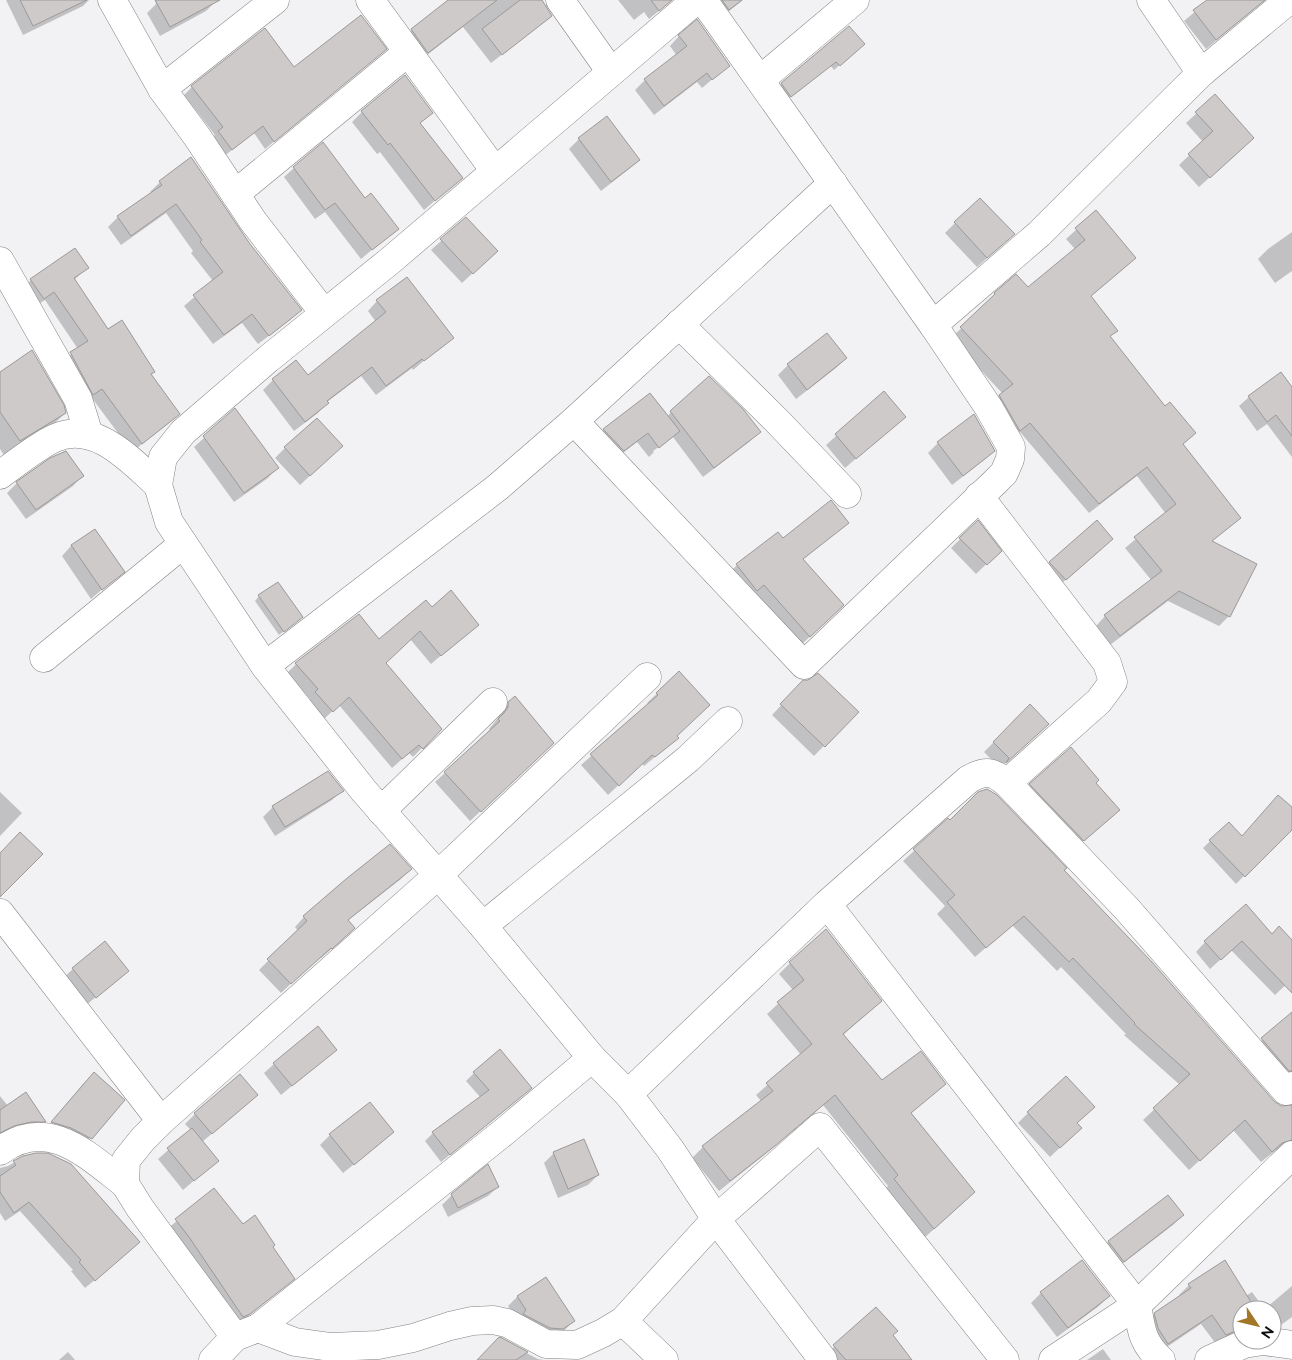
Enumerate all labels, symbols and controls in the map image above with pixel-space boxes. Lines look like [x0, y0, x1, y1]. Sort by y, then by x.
north arrow [1232, 1300, 1282, 1350]
text: N [1258, 1323, 1277, 1341]

